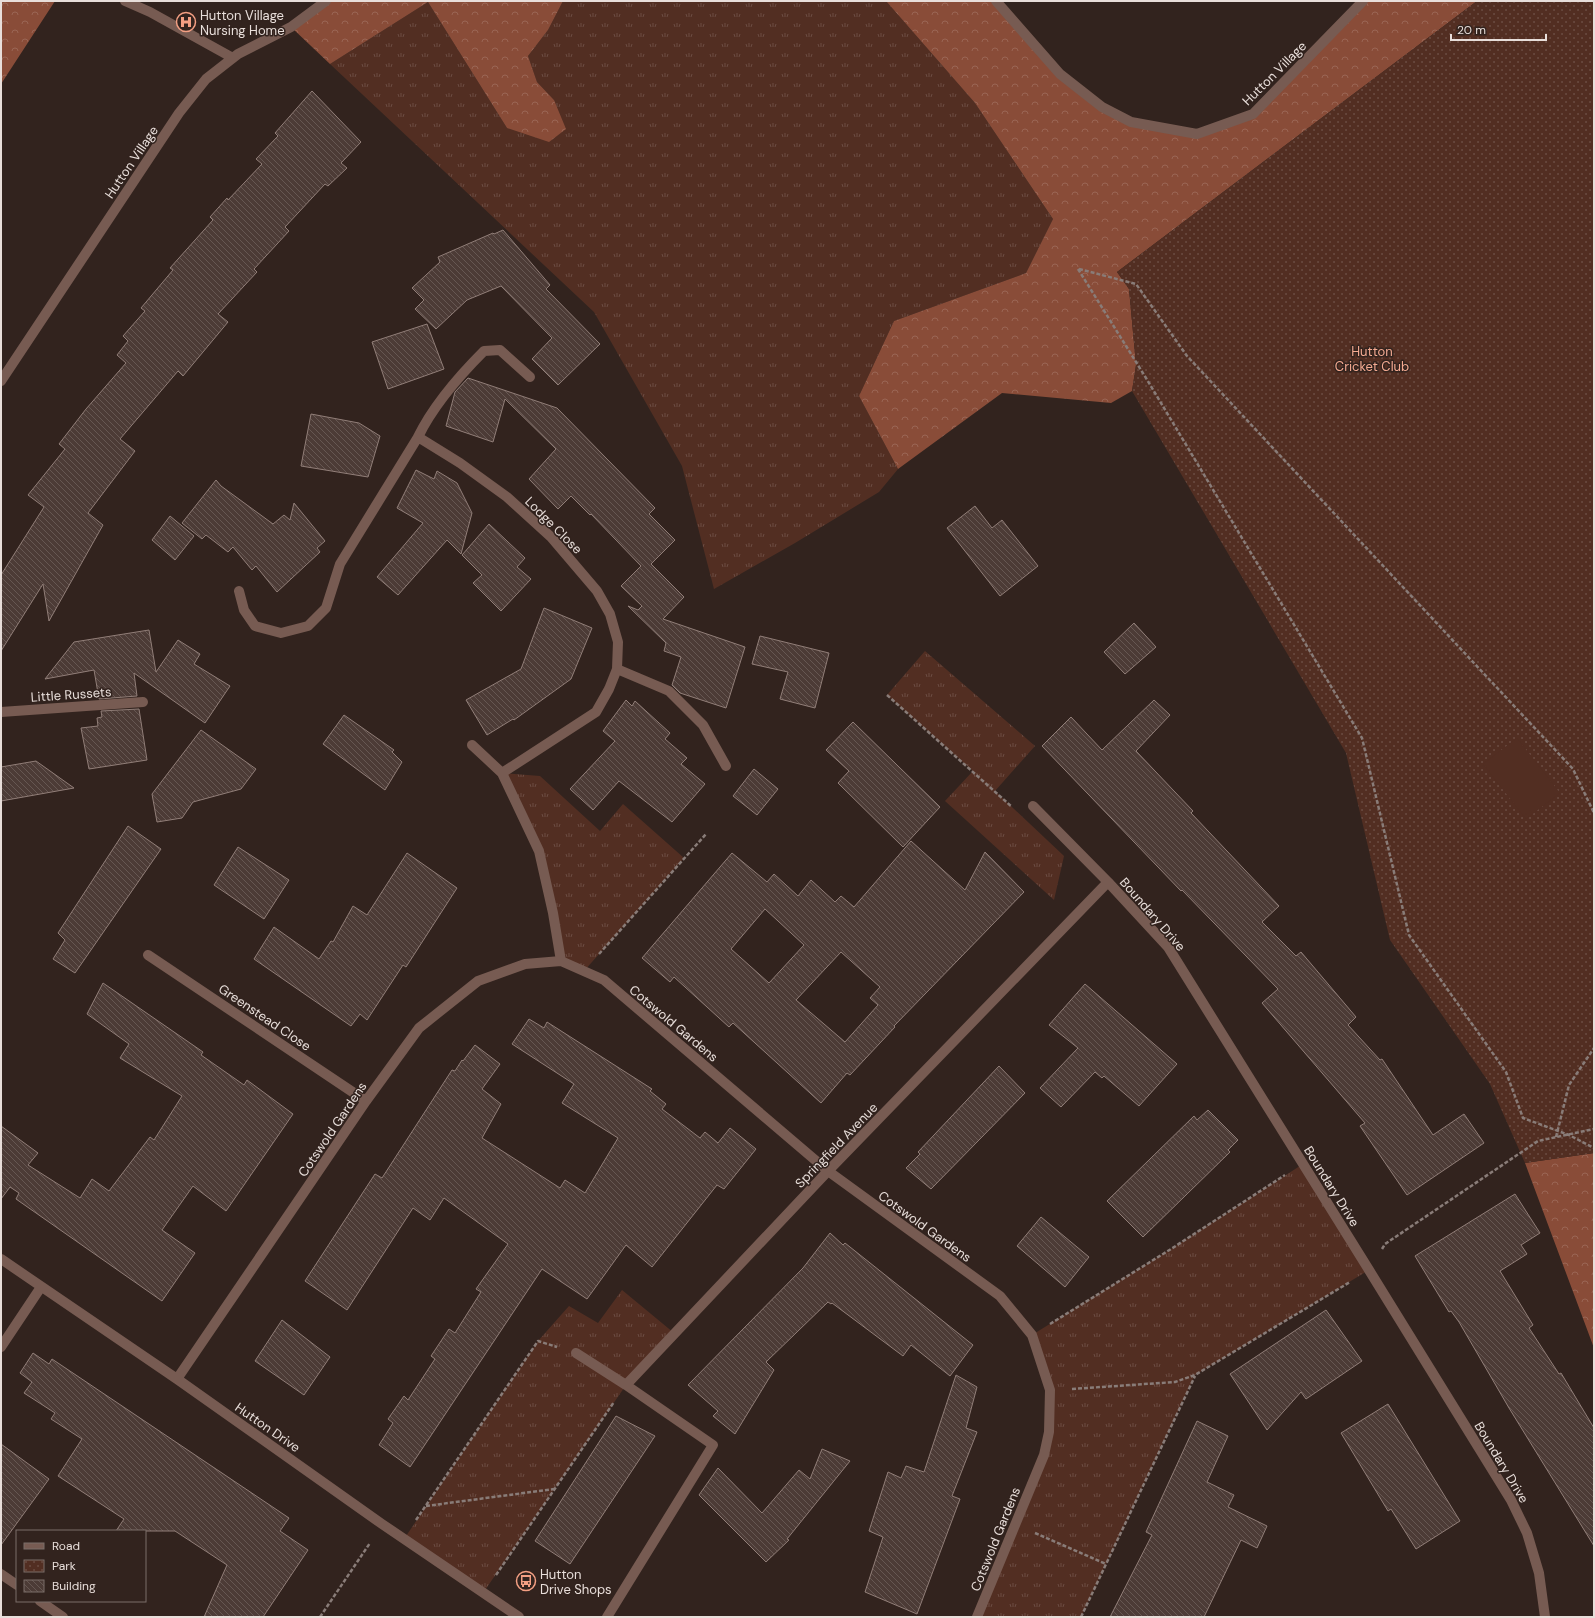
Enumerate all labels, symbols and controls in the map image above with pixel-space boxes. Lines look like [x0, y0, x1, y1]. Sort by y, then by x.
place label: Hutton Village Nursing Home [200, 7, 285, 39]
hospital icon: Hutton Village Nursing Home [175, 11, 197, 33]
scale bar [1451, 16, 1546, 42]
text: 20 m [1457, 22, 1486, 38]
street label: Hutton Village [1239, 38, 1310, 109]
street label: Hutton Village [101, 123, 162, 202]
park label: Hutton Cricket Club [1335, 343, 1409, 375]
street label: Lodge Close [521, 493, 586, 558]
street label: Little Russets [30, 683, 112, 706]
street label: Boundary Drive [1116, 874, 1189, 955]
street label: Greenstead Close [215, 980, 314, 1055]
street label: Cotswold Gardens [626, 981, 722, 1066]
street label: Cotswold Gardens [294, 1078, 371, 1180]
street label: Springfield Avenue [791, 1099, 881, 1191]
street label: Boundary Drive [1300, 1143, 1363, 1230]
street label: Cotswold Gardens [875, 1187, 975, 1266]
street label: Hutton Drive [232, 1399, 304, 1456]
street label: Boundary Drive [1471, 1418, 1533, 1506]
street label: Cotswold Gardens [967, 1485, 1024, 1594]
legend [16, 1530, 146, 1602]
text: Road [52, 1538, 80, 1554]
text: Park [52, 1558, 76, 1574]
place label: Hutton Drive Shops [540, 1566, 612, 1598]
bus stop icon: Hutton Drive Shops [515, 1570, 537, 1592]
text: Building [52, 1578, 96, 1594]

